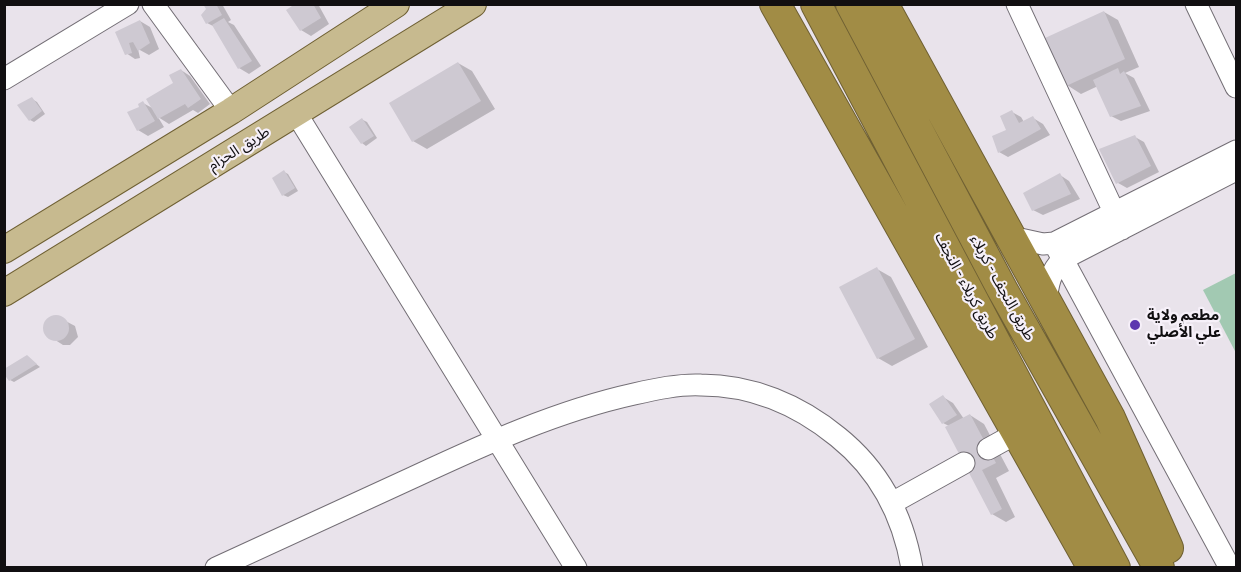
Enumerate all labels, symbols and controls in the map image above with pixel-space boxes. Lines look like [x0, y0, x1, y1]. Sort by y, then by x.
street label: طريق الحزام [205, 123, 273, 175]
street label: طريق کربلاء - النجف [930, 230, 1002, 342]
street label: طريق النجف - کربلاء [966, 232, 1038, 344]
place label: مطعم ولاية علي الأصلي [1147, 307, 1221, 342]
marker: مطعم ولاية علي الأصلي [1128, 318, 1142, 332]

